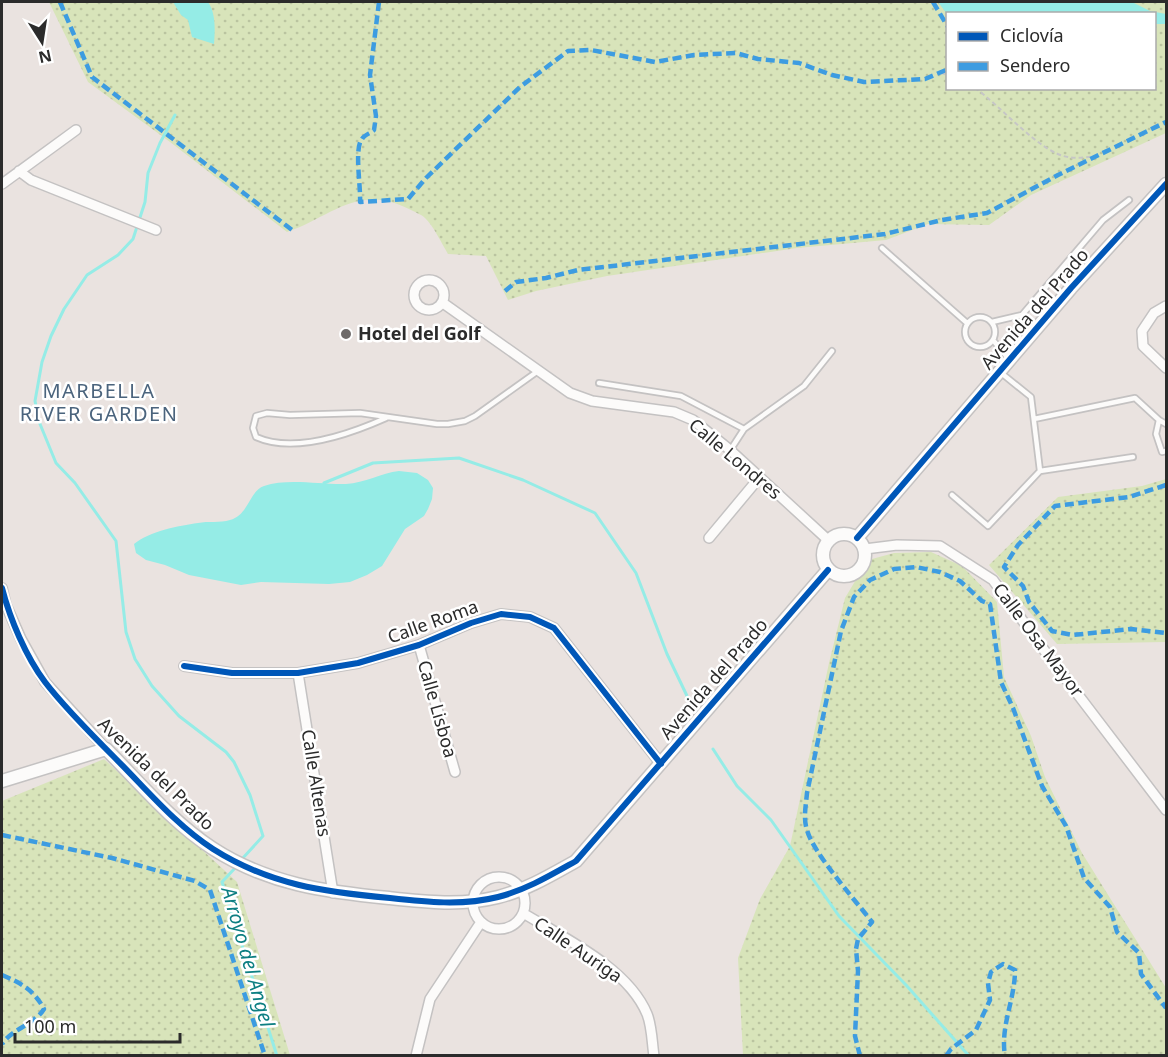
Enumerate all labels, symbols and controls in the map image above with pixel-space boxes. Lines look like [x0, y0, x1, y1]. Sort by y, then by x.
north arrow [12, 12, 72, 72]
legend [946, 12, 1156, 90]
text: Ciclovía [1000, 23, 1064, 47]
text: N [36, 45, 54, 69]
text: Sendero [1000, 53, 1070, 77]
street label: Avenida del Prado [975, 243, 1093, 374]
place label: Hotel del Golf [358, 321, 481, 345]
marker: Hotel del Golf [339, 327, 353, 341]
district label: MARBELLA RIVER GARDEN [20, 377, 178, 427]
street label: Calle Londres [684, 412, 787, 504]
street label: Calle Osa Mayor [988, 577, 1090, 702]
street label: Calle Roma [384, 594, 481, 649]
street label: Avenida del Prado [654, 613, 772, 744]
street label: Calle Lisboa [413, 657, 463, 760]
street label: Avenida del Prado [93, 712, 220, 835]
street label: Calle Altenas [297, 728, 337, 838]
water label: Arroyo del Angel [215, 882, 282, 1031]
street label: Calle Auriga [530, 911, 627, 987]
scale bar [15, 1006, 180, 1044]
text: 100 m [24, 1014, 76, 1038]

